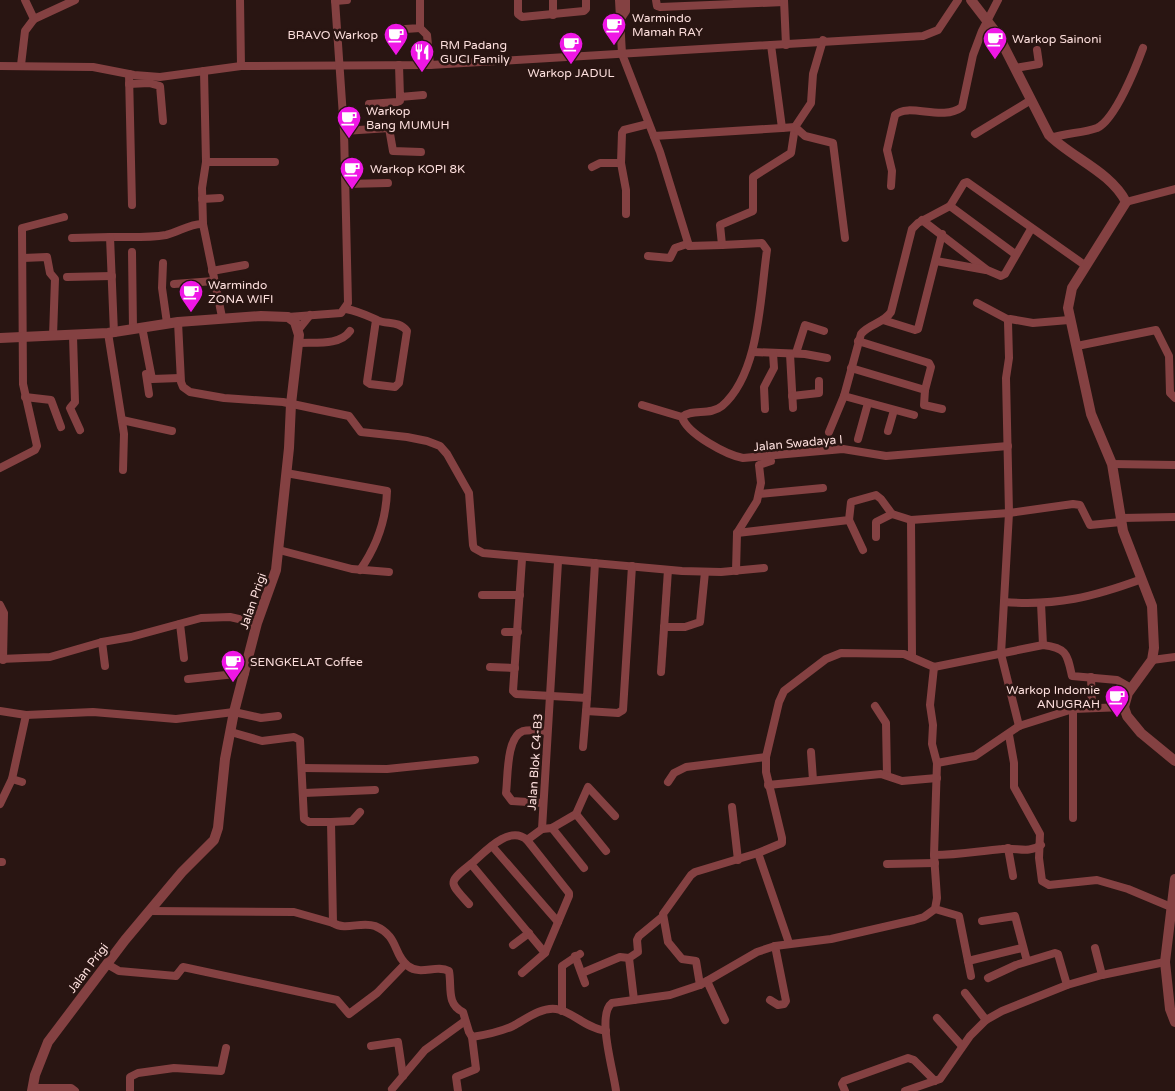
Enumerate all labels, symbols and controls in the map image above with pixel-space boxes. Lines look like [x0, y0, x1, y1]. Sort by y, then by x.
place label: Warmindo Mamah RAY [632, 11, 703, 39]
cafe icon: Warmindo Mamah RAY [601, 12, 627, 46]
cafe icon: BRAVO Warkop [383, 22, 409, 56]
cafe icon: Warkop Sainoni [982, 26, 1008, 60]
place label: BRAVO Warkop [287, 28, 378, 42]
cafe icon: Warkop JADUL [558, 31, 584, 65]
place label: Warkop Sainoni [1012, 32, 1101, 46]
place label: RM Padang GUCI Family [440, 38, 510, 66]
restaurant icon: RM Padang GUCI Family [409, 39, 435, 73]
place label: Warkop JADUL [528, 66, 615, 80]
place label: Warkop Bang MUMUH [366, 104, 450, 132]
cafe icon: Warkop Bang MUMUH [336, 105, 362, 139]
cafe icon: Warkop KOPI 8K [339, 156, 365, 190]
place label: Warkop KOPI 8K [370, 162, 465, 176]
place label: Warmindo ZONA WIFI [208, 278, 273, 306]
cafe icon: Warmindo ZONA WIFI [178, 279, 204, 313]
street label: Jalan Swadaya I [753, 432, 843, 454]
street label: Jalan Prigi [237, 571, 269, 631]
cafe icon: SENGKELAT Coffee [220, 649, 246, 683]
place label: SENGKELAT Coffee [250, 655, 363, 669]
place label: Warkop Indomie ANUGRAH [1006, 683, 1100, 711]
cafe icon: Warkop Indomie ANUGRAH [1104, 684, 1130, 718]
street label: Jalan Blok C4-B3 [525, 713, 545, 811]
street label: Jalan Prigi [65, 940, 111, 996]

